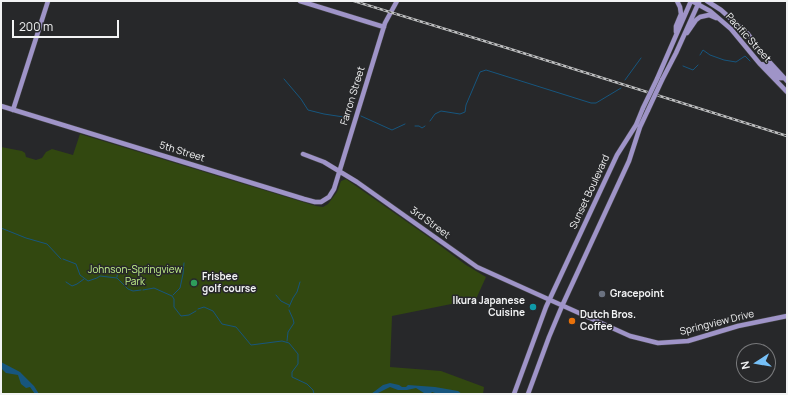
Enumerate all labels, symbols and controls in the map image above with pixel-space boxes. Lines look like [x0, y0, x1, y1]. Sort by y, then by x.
street label: Pacific Street [723, 11, 773, 65]
scale bar [14, 12, 121, 38]
text: 200 m [19, 18, 53, 35]
street label: Farron Street [338, 65, 368, 127]
street label: 5th Street [158, 139, 206, 165]
street label: Sunset Boulevard [567, 153, 613, 231]
street label: 3rd Street [408, 205, 452, 241]
park label: Johnson-Springview Park [88, 264, 182, 288]
place label: Frisbee golf course [202, 271, 256, 294]
marker: Frisbee golf course [189, 278, 199, 288]
place label: Gracepoint [610, 288, 664, 300]
marker: Gracepoint [597, 289, 607, 299]
place label: Ikura Japanese Cuisine [453, 295, 525, 318]
marker: Ikura Japanese Cuisine [528, 302, 538, 312]
street label: Springview Drive [679, 308, 755, 338]
place label: Dutch Bros. Coffee [580, 309, 636, 332]
marker: Dutch Bros. Coffee [567, 316, 577, 326]
north arrow [736, 343, 776, 383]
text: N [737, 360, 753, 371]

